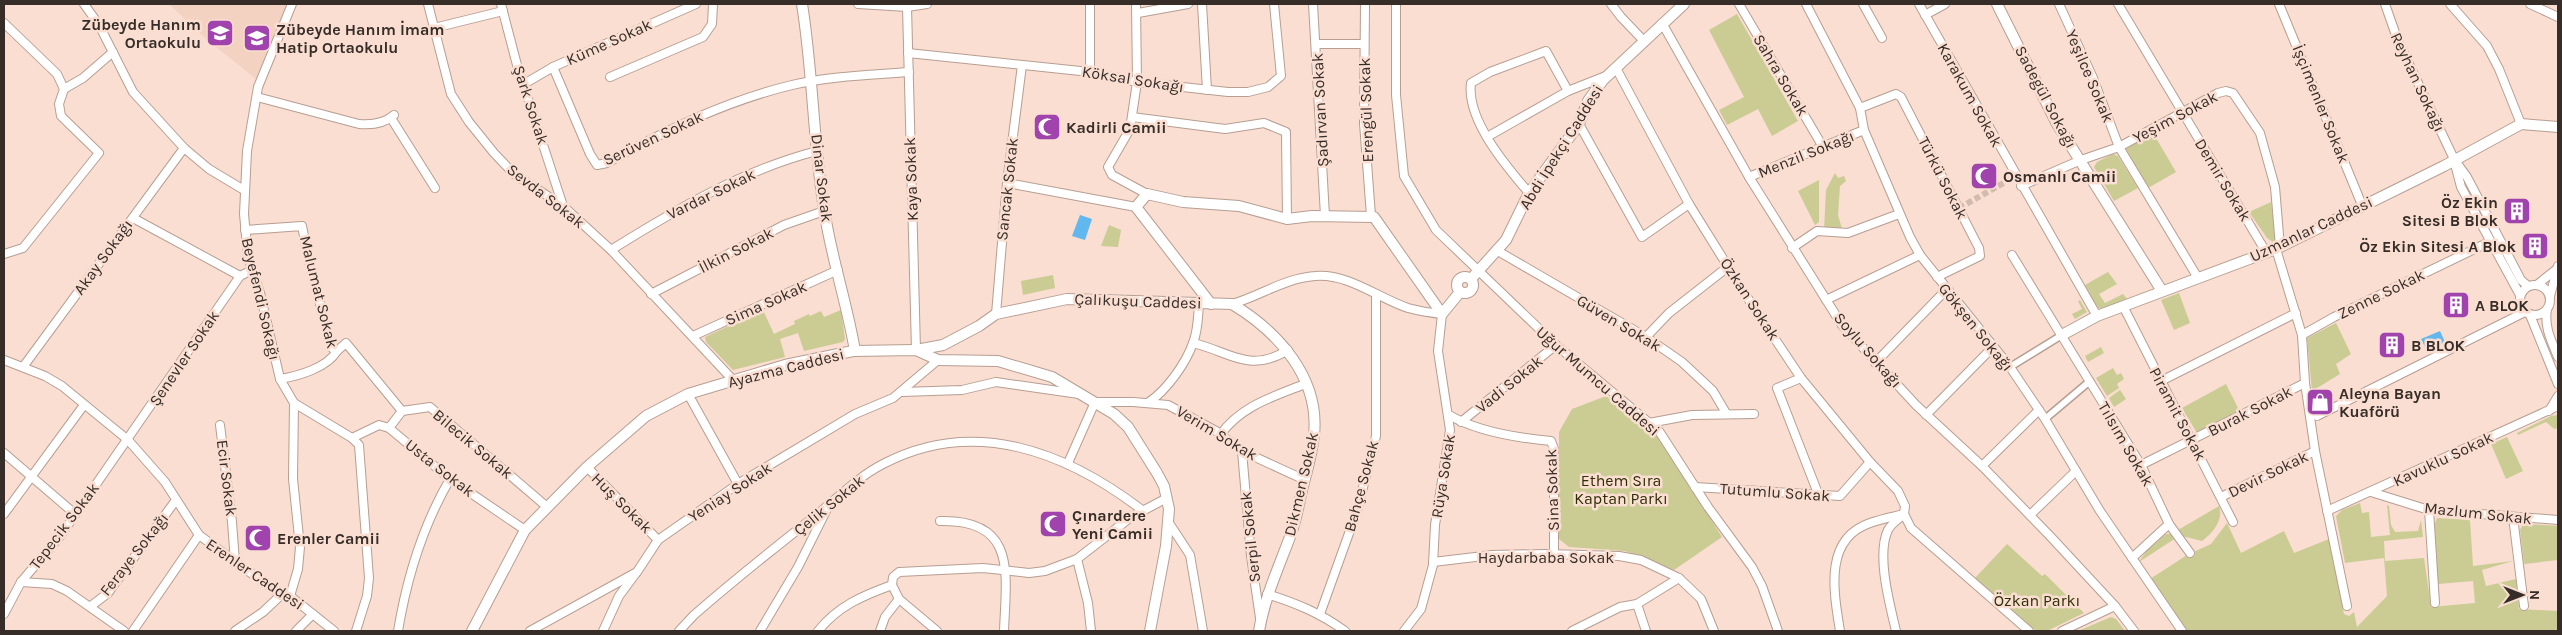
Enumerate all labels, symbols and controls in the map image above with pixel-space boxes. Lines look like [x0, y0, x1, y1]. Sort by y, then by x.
place label: Zübeyde Hanım Ortaokulu [81, 15, 201, 52]
street label: Küme Sokak [563, 15, 655, 69]
school or university icon: Zübeyde Hanım Ortaokulu [205, 18, 235, 48]
place label: Zübeyde Hanım İmam Hatip Ortaokulu [276, 20, 445, 57]
school or university icon: Zübeyde Hanım İmam Hatip Ortaokulu [242, 23, 272, 53]
street label: Yeşilce Sokak [2062, 27, 2118, 125]
street label: Reyhan Sokağı [2387, 29, 2449, 135]
street label: Sahra Sokak [1749, 31, 1813, 119]
street label: Karakum Sokak [1934, 40, 2006, 150]
street label: İşçimenler Sokak [2289, 42, 2353, 166]
street label: Sadegül Sokağı [2011, 43, 2081, 151]
street label: Şadırvan Sokak [1308, 53, 1332, 167]
street label: Erengül Sokak [1355, 57, 1377, 163]
street label: Köksal Sokağı [1081, 62, 1185, 96]
street label: Şark Sokak [509, 63, 553, 147]
street label: Abdi İpekçi Caddesi [1515, 81, 1607, 213]
street label: Yeşim Sokak [2129, 87, 2221, 147]
street label: Serüven Sokak [600, 106, 706, 170]
mosque icon: Kadirli Camii [1032, 112, 1062, 142]
place label: Kadirli Camii [1066, 118, 1167, 137]
street label: Menzil Sokağı [1755, 126, 1857, 182]
street label: Dinar Sokak [807, 133, 837, 223]
street label: Türkü Sokak [1914, 134, 1972, 222]
street label: Demir Sokak [2191, 135, 2255, 225]
street label: Kaya Sokak [900, 137, 922, 221]
street label: Sancak Sokak [992, 137, 1022, 241]
street label: Sevda Sokak [503, 160, 589, 232]
mosque icon: Osmanlı Camii [1969, 161, 1999, 191]
street label: Vardar Sokak [664, 164, 758, 224]
place label: Osmanlı Camii [2003, 167, 2116, 186]
street label: Uzmanlar Caddesi [2247, 192, 2375, 266]
place label: Öz Ekin Sitesi B Blok [2402, 193, 2499, 230]
building icon: Öz Ekin Sitesi B Blok [2502, 196, 2532, 226]
street label: Akay Sokağı [69, 216, 137, 298]
street label: İlkin Sokak [695, 223, 777, 277]
building icon: Öz Ekin Sitesi A Blok [2520, 231, 2550, 261]
street label: Malumat Sokak [296, 234, 342, 350]
street label: Beyefendi Sokağı [238, 236, 284, 362]
place label: Öz Ekin Sitesi A Blok [2359, 237, 2517, 256]
street label: Özkan Sokak [1716, 254, 1784, 344]
street label: Zenne Sokak [2334, 265, 2428, 323]
street label: Sima Sokak [722, 277, 810, 329]
street label: Gökşen Sokağı [1935, 279, 2017, 375]
street label: Çalıkuşu Caddesi [1074, 289, 1202, 313]
street label: Güven Sokak [1573, 290, 1665, 356]
building icon: A BLOK [2441, 290, 2471, 320]
place label: A BLOK [2475, 296, 2529, 315]
street label: Şenevler Sokak [145, 307, 223, 409]
street label: Soylu Sokağı [1830, 308, 1906, 392]
street label: Uğur Mumcu Caddesi [1532, 322, 1664, 440]
building icon: B BLOK [2377, 330, 2407, 360]
place label: B BLOK [2411, 336, 2466, 355]
street label: Ayazma Caddesi [726, 344, 846, 392]
street label: Vadi Sokak [1472, 351, 1546, 417]
street label: Piramit Sokak [2145, 364, 2211, 464]
street label: Burak Sokak [2205, 382, 2295, 440]
place label: Aleyna Bayan Kuaförü [2339, 384, 2441, 421]
shop icon: Aleyna Bayan Kuaförü [2305, 387, 2335, 417]
street label: Tılsım Sokak [2094, 398, 2158, 490]
street label: Verim Sokak [1173, 401, 1261, 465]
street label: Bilecik Sokak [429, 405, 517, 483]
street label: Kavuklu Sokak [2390, 427, 2496, 491]
street label: Dikmen Sokak [1280, 430, 1322, 538]
street label: Rüya Sokak [1427, 433, 1459, 519]
street label: Usta Sokak [402, 435, 478, 501]
street label: Bahçe Sokak [1340, 438, 1382, 534]
street label: Ecir Sokak [213, 439, 241, 517]
street label: Devir Sokak [2225, 447, 2311, 501]
street label: Sina Sokak [1541, 449, 1563, 531]
street label: Yeniay Sokak [685, 458, 775, 526]
street label: Huş Sokak [588, 469, 656, 537]
street label: Çelik Sokak [790, 471, 868, 539]
park label: Ethem Sıra Kaptan Parkı [1574, 471, 1668, 508]
street label: Tepecik Sokak [25, 479, 103, 573]
street label: Tutumlu Sokak [1719, 479, 1831, 505]
street label: Serpil Sokak [1236, 491, 1264, 583]
street label: Mazlum Sokak [2423, 498, 2533, 528]
place label: Çınardere Yeni Camii [1072, 506, 1153, 543]
street label: Feraye Sokağı [96, 509, 172, 599]
mosque icon: Çınardere Yeni Camii [1038, 509, 1068, 539]
mosque icon: Erenler Camii [243, 523, 273, 553]
place label: Erenler Camii [277, 529, 380, 548]
street label: Erenler Caddesi [202, 534, 308, 614]
street label: Haydarbaba Sokak [1478, 548, 1614, 567]
north arrow [2497, 570, 2547, 620]
text: N [2526, 590, 2543, 600]
park label: Özkan Parkı [1994, 591, 2080, 610]

